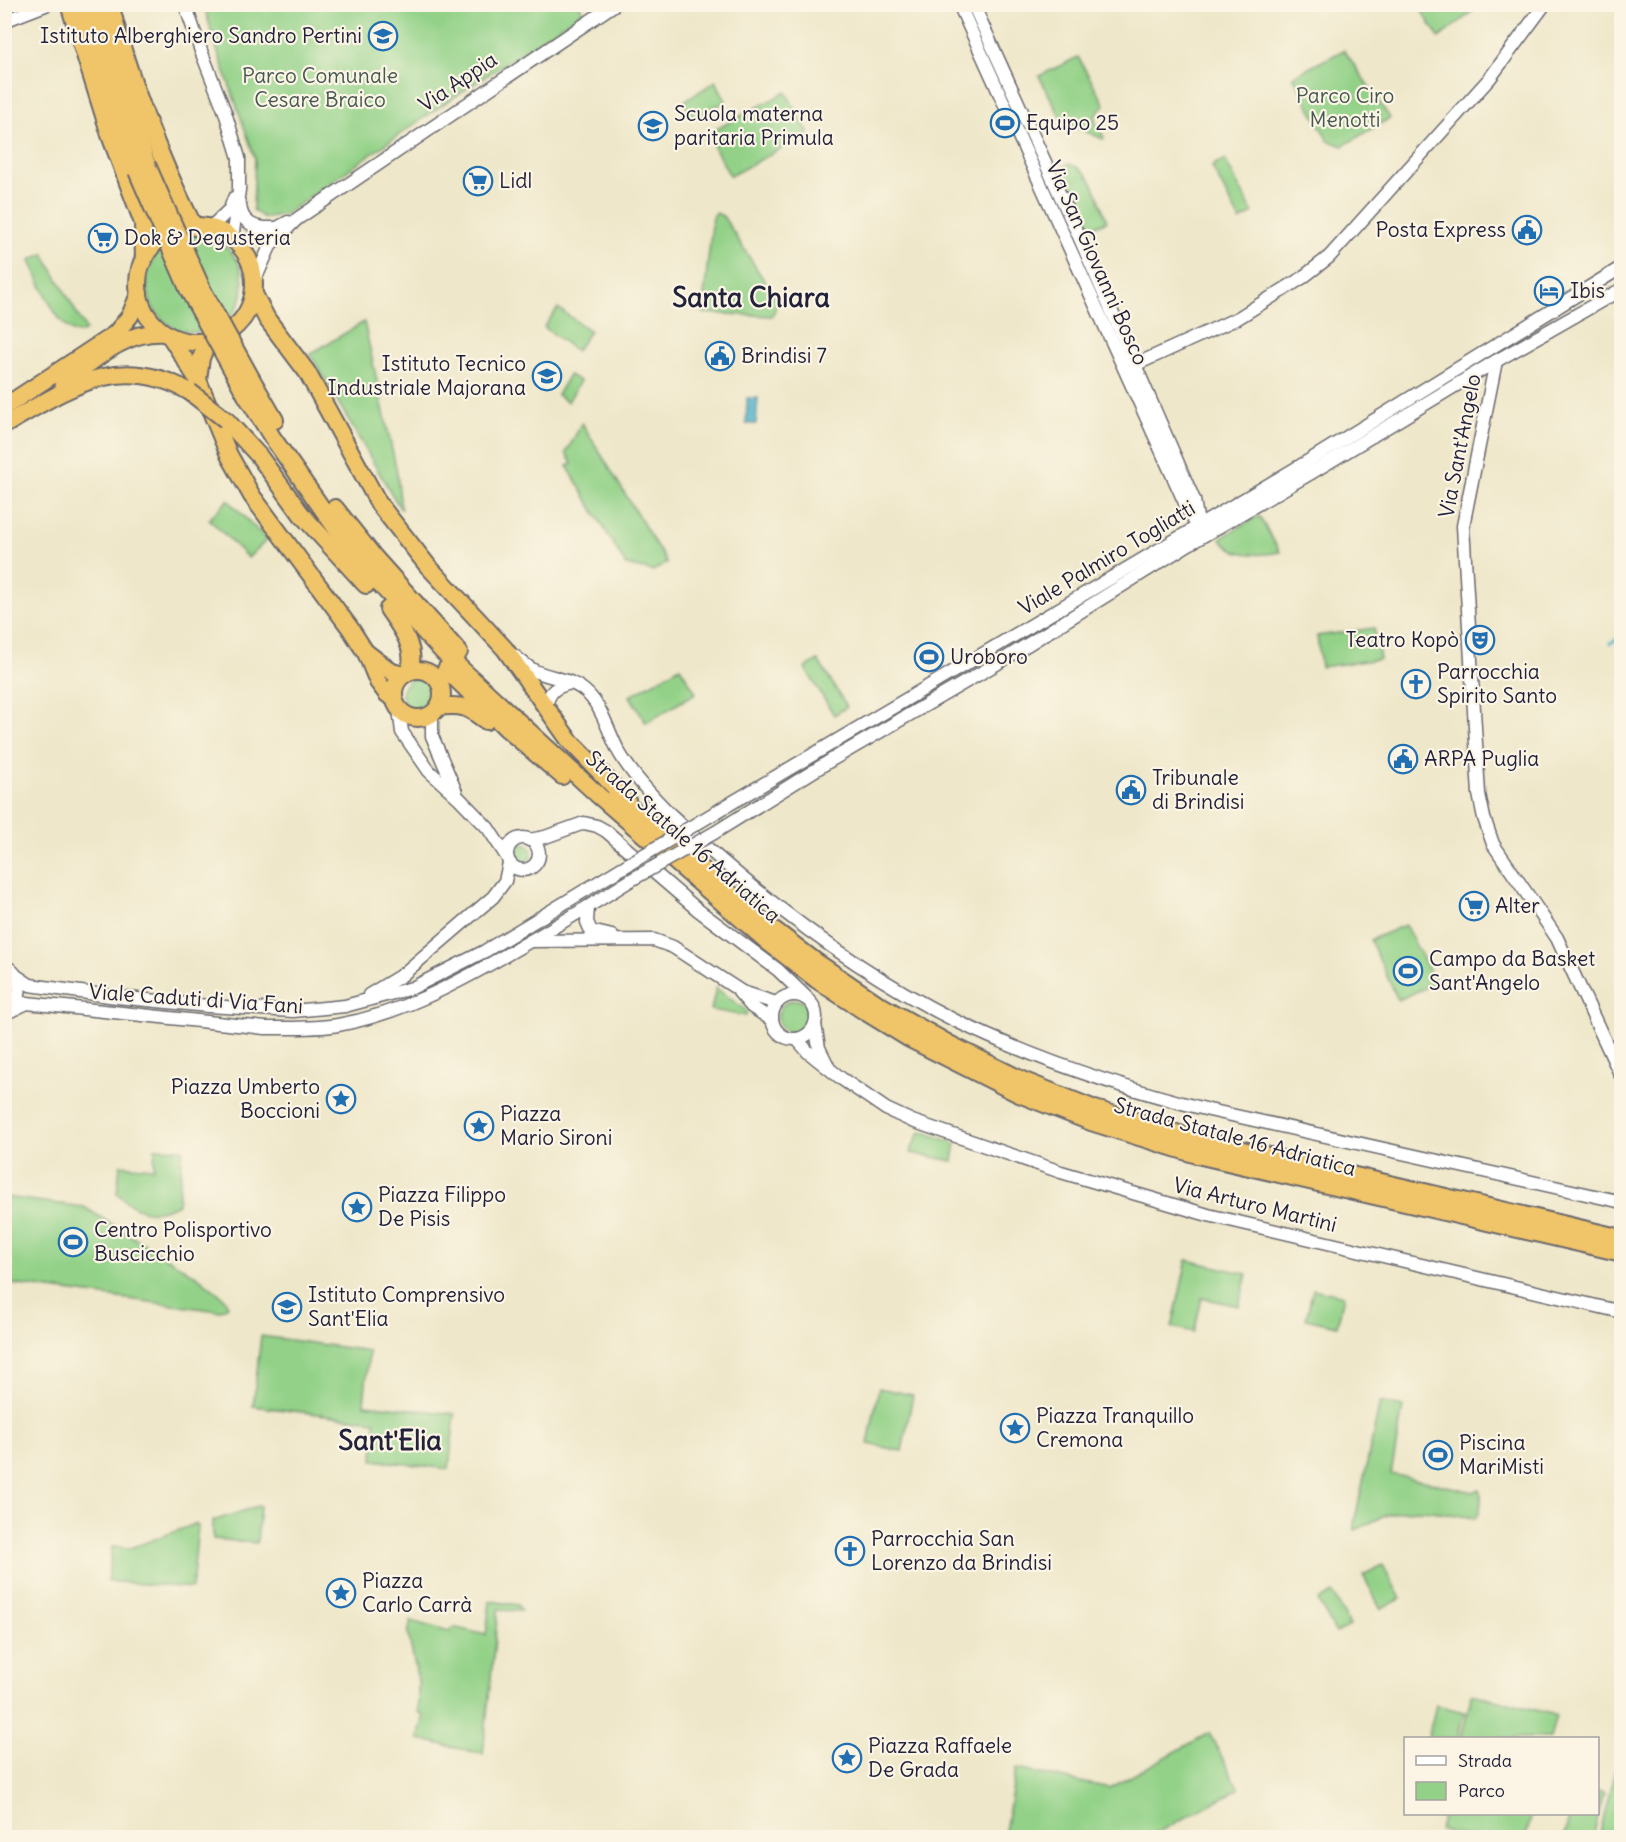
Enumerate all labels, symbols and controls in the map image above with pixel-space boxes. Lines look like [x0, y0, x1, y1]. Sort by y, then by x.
school or university icon: Istituto Alberghiero Sandro Pertini [367, 20, 399, 52]
place label: Istituto Alberghiero Sandro Pertini [40, 22, 362, 49]
street label: Via Appia [413, 46, 502, 118]
park label: Parco Comunale Cesare Braico [242, 62, 398, 113]
park label: Parco Ciro Menotti [1296, 82, 1394, 133]
place label: Scuola materna paritaria Primula [674, 100, 834, 151]
sports icon: Equipo 25 [989, 107, 1021, 139]
place label: Equipo 25 [1026, 109, 1119, 136]
school or university icon: Scuola materna paritaria Primula [637, 110, 669, 142]
street label: Via San Giovanni Bosco [1040, 156, 1155, 369]
supermarket icon: Lidl [462, 165, 494, 197]
place label: Lidl [499, 167, 532, 194]
public building icon: Posta Express [1511, 214, 1543, 246]
place label: Posta Express [1376, 216, 1506, 243]
supermarket icon: Dok & Degusteria [87, 222, 119, 254]
place label: Dok & Degusteria [124, 224, 291, 251]
hotel icon: Ibis [1533, 275, 1565, 307]
place label: Ibis [1570, 277, 1605, 304]
district label: Santa Chiara [672, 280, 830, 314]
public building icon: Brindisi 7 [704, 340, 736, 372]
place label: Brindisi 7 [741, 342, 827, 369]
place label: Istituto Tecnico Industriale Majorana [327, 350, 526, 401]
school or university icon: Istituto Tecnico Industriale Majorana [531, 360, 563, 392]
street label: Via Sant'Angelo [1432, 372, 1487, 520]
street label: Viale Palmiro Togliatti [1013, 494, 1200, 621]
theatre icon: Teatro Kopò [1464, 624, 1496, 656]
place label: Teatro Kopò [1346, 626, 1459, 653]
sports icon: Uroboro [913, 641, 945, 673]
place label: Uroboro [950, 643, 1028, 670]
place label: Parrocchia Spirito Santo [1437, 658, 1557, 709]
church icon: Parrocchia Spirito Santo [1400, 668, 1432, 700]
public building icon: ARPA Puglia [1387, 743, 1419, 775]
street label: Strada Statale 16 Adriatica [580, 745, 786, 929]
place label: ARPA Puglia [1424, 745, 1539, 772]
place label: Tribunale di Brindisi [1152, 764, 1245, 815]
public building icon: Tribunale di Brindisi [1115, 774, 1147, 806]
supermarket icon: Alter [1458, 890, 1490, 922]
place label: Alter [1495, 892, 1540, 919]
place label: Campo da Basket Sant'Angelo [1429, 945, 1595, 996]
sports icon: Campo da Basket Sant'Angelo [1392, 955, 1424, 987]
street label: Viale Caduti di Via Fani [88, 978, 304, 1019]
place label: Piazza Umberto Boccioni [171, 1073, 320, 1124]
place icon: Piazza Umberto Boccioni [325, 1083, 357, 1115]
street label: Strada Statale 16 Adriatica [1111, 1091, 1359, 1182]
place label: Piazza Mario Sironi [500, 1100, 612, 1151]
place icon: Piazza Mario Sironi [463, 1110, 495, 1142]
street label: Via Arturo Martini [1171, 1171, 1340, 1238]
place label: Piazza Filippo De Pisis [378, 1181, 506, 1232]
place icon: Piazza Filippo De Pisis [341, 1191, 373, 1223]
place label: Centro Polisportivo Buscicchio [94, 1216, 272, 1267]
sports icon: Centro Polisportivo Buscicchio [57, 1226, 89, 1258]
place label: Istituto Comprensivo Sant'Elia [308, 1281, 505, 1332]
school or university icon: Istituto Comprensivo Sant'Elia [271, 1291, 303, 1323]
place label: Piazza Tranquillo Cremona [1036, 1402, 1194, 1453]
place icon: Piazza Tranquillo Cremona [999, 1412, 1031, 1444]
district label: Sant'Elia [338, 1423, 442, 1457]
place label: Piscina MariMisti [1459, 1429, 1544, 1480]
sports icon: Piscina MariMisti [1422, 1439, 1454, 1471]
place label: Parrocchia San Lorenzo da Brindisi [871, 1525, 1052, 1576]
church icon: Parrocchia San Lorenzo da Brindisi [834, 1535, 866, 1567]
place label: Piazza Carlo Carrà [362, 1567, 472, 1618]
place icon: Piazza Carlo Carrà [325, 1577, 357, 1609]
place label: Piazza Raffaele De Grada [868, 1732, 1012, 1783]
legend [1404, 1737, 1599, 1815]
place icon: Piazza Raffaele De Grada [831, 1742, 863, 1774]
text: Strada [1458, 1749, 1512, 1772]
text: Parco [1458, 1779, 1505, 1802]

